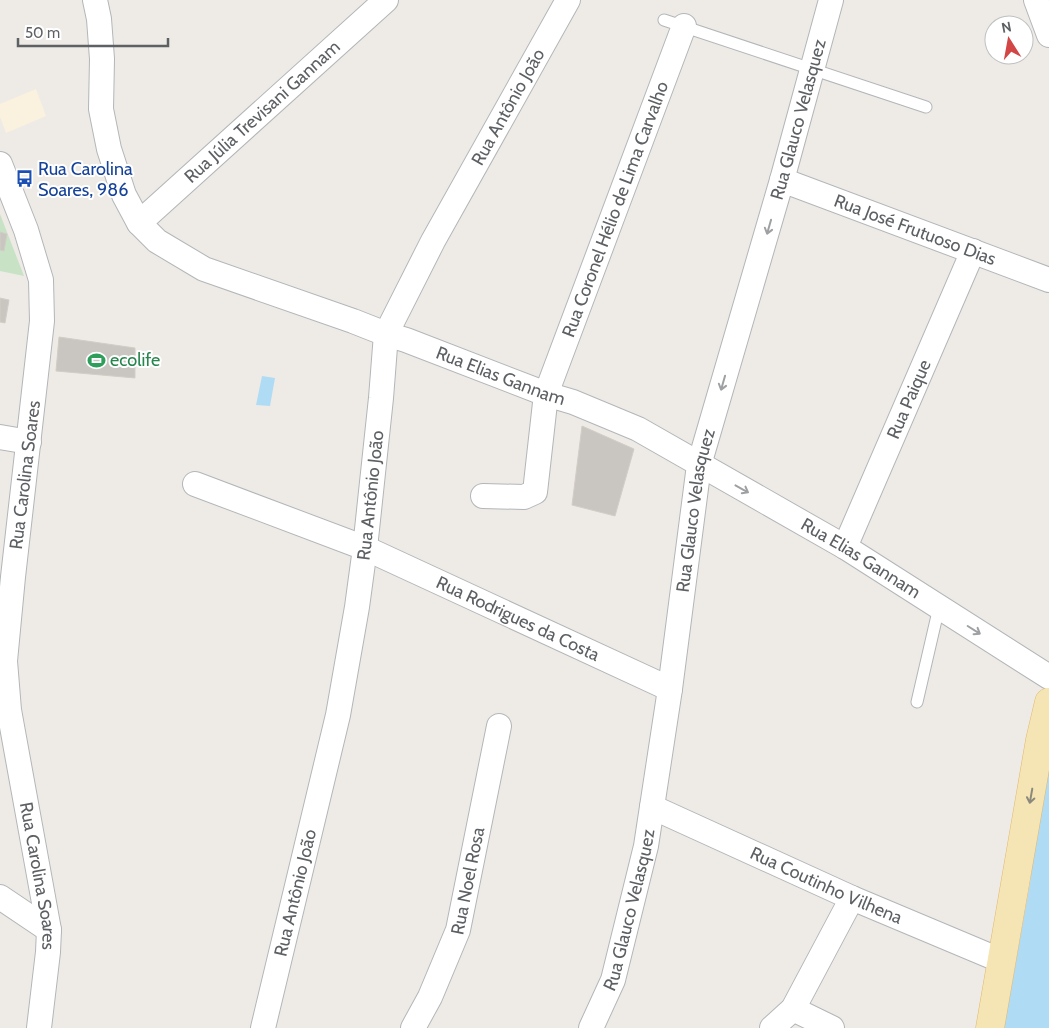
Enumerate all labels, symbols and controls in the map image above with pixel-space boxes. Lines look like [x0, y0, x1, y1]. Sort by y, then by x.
scale bar [18, 15, 168, 47]
north arrow [984, 15, 1034, 65]
text: N [1000, 17, 1013, 37]
text: 50 m [25, 24, 60, 42]
street label: Rua Júlia Trevisani Gannam [180, 36, 345, 188]
street label: Rua Glauco Velasquez [766, 36, 831, 202]
street label: Rua Antônio João [467, 45, 550, 169]
street label: Rua Coronel Hélio de Lima Carvalho [557, 78, 673, 340]
place label: Rua Carolina Soares, 986 [38, 158, 133, 201]
bus stop icon: Rua Carolina Soares, 986 [14, 169, 34, 189]
street label: Rua José Frutuoso Dias [831, 189, 999, 270]
one-way arrow [763, 219, 773, 235]
street label: Rua Elias Gannam [433, 342, 568, 410]
place label: ecolife [110, 349, 160, 371]
sports icon: ecolife [86, 350, 106, 370]
street label: Rua Paique [882, 356, 936, 442]
one-way arrow [718, 375, 728, 391]
street label: Rua Carolina Soares [5, 399, 45, 551]
street label: Rua Glauco Velasquez [672, 426, 720, 594]
street label: Rua Antônio João [352, 429, 388, 562]
one-way arrow [734, 484, 748, 494]
street label: Rua Elias Gannam [797, 513, 925, 603]
street label: Rua Rodrigues da Costa [433, 571, 603, 666]
one-way arrow [967, 625, 981, 635]
one-way arrow [1025, 788, 1035, 804]
street label: Rua Carolina Soares [15, 800, 60, 951]
street label: Rua Noel Rosa [446, 825, 489, 937]
street label: Rua Antônio João [270, 827, 321, 959]
street label: Rua Glauco Velasquez [599, 827, 660, 994]
street label: Rua Coutinho Vilhena [747, 842, 906, 929]

